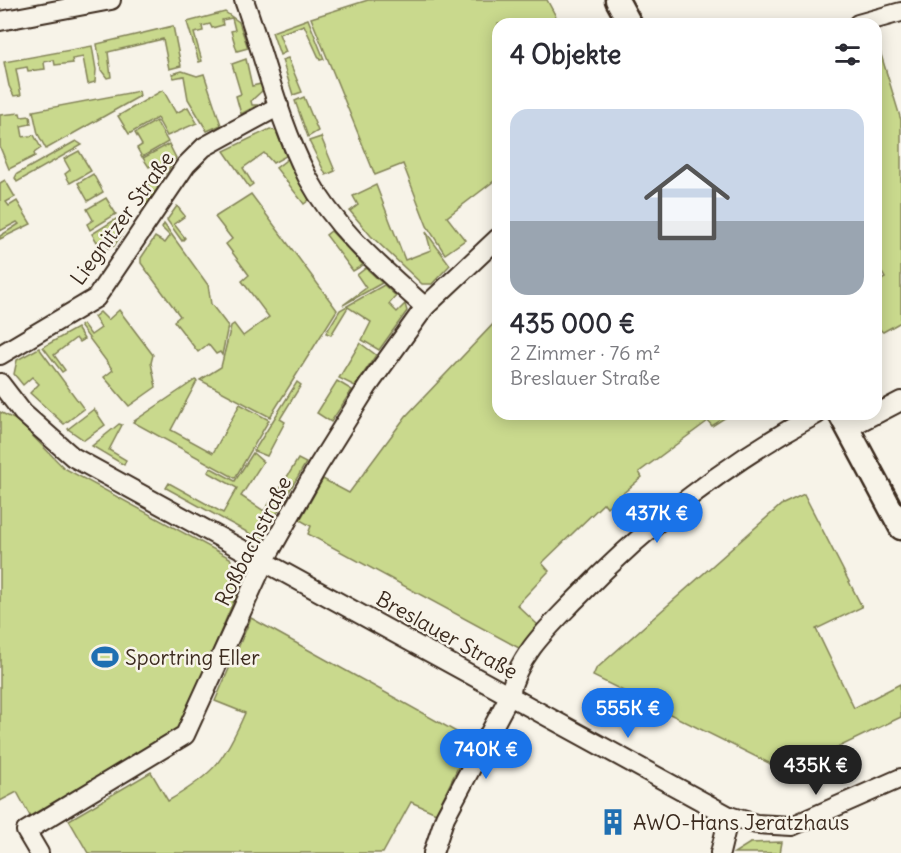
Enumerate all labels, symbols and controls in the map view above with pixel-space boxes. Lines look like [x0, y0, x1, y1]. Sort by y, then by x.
text: 4 Objekte [510, 38, 621, 71]
icon: filters [831, 38, 864, 71]
street label: Liegnitzer Straße [64, 146, 180, 290]
icon: home [633, 148, 741, 256]
text: 435 000 € [510, 307, 635, 340]
text: 2 Zimmer · 76 m² [510, 340, 660, 365]
text: Breslauer Straße [510, 365, 660, 390]
street label: Roßbachstraße [209, 471, 297, 611]
pin: 437K € [608, 493, 706, 544]
text: 437K € [626, 500, 688, 525]
street label: Breslauer Straße [372, 585, 522, 685]
sports icon: Sportring Eller [90, 642, 120, 672]
place label: Sportring Eller [125, 644, 260, 671]
pin: 555K € [579, 688, 677, 739]
text: 555K € [596, 695, 660, 720]
pin: 740K € [437, 729, 535, 780]
text: 740K € [454, 736, 518, 761]
pin: 435K € [767, 745, 865, 796]
text: 435K € [784, 752, 848, 777]
building icon: AWO-Hans Jeratzhaus [598, 807, 628, 837]
place label: AWO-Hans Jeratzhaus [633, 809, 849, 836]

